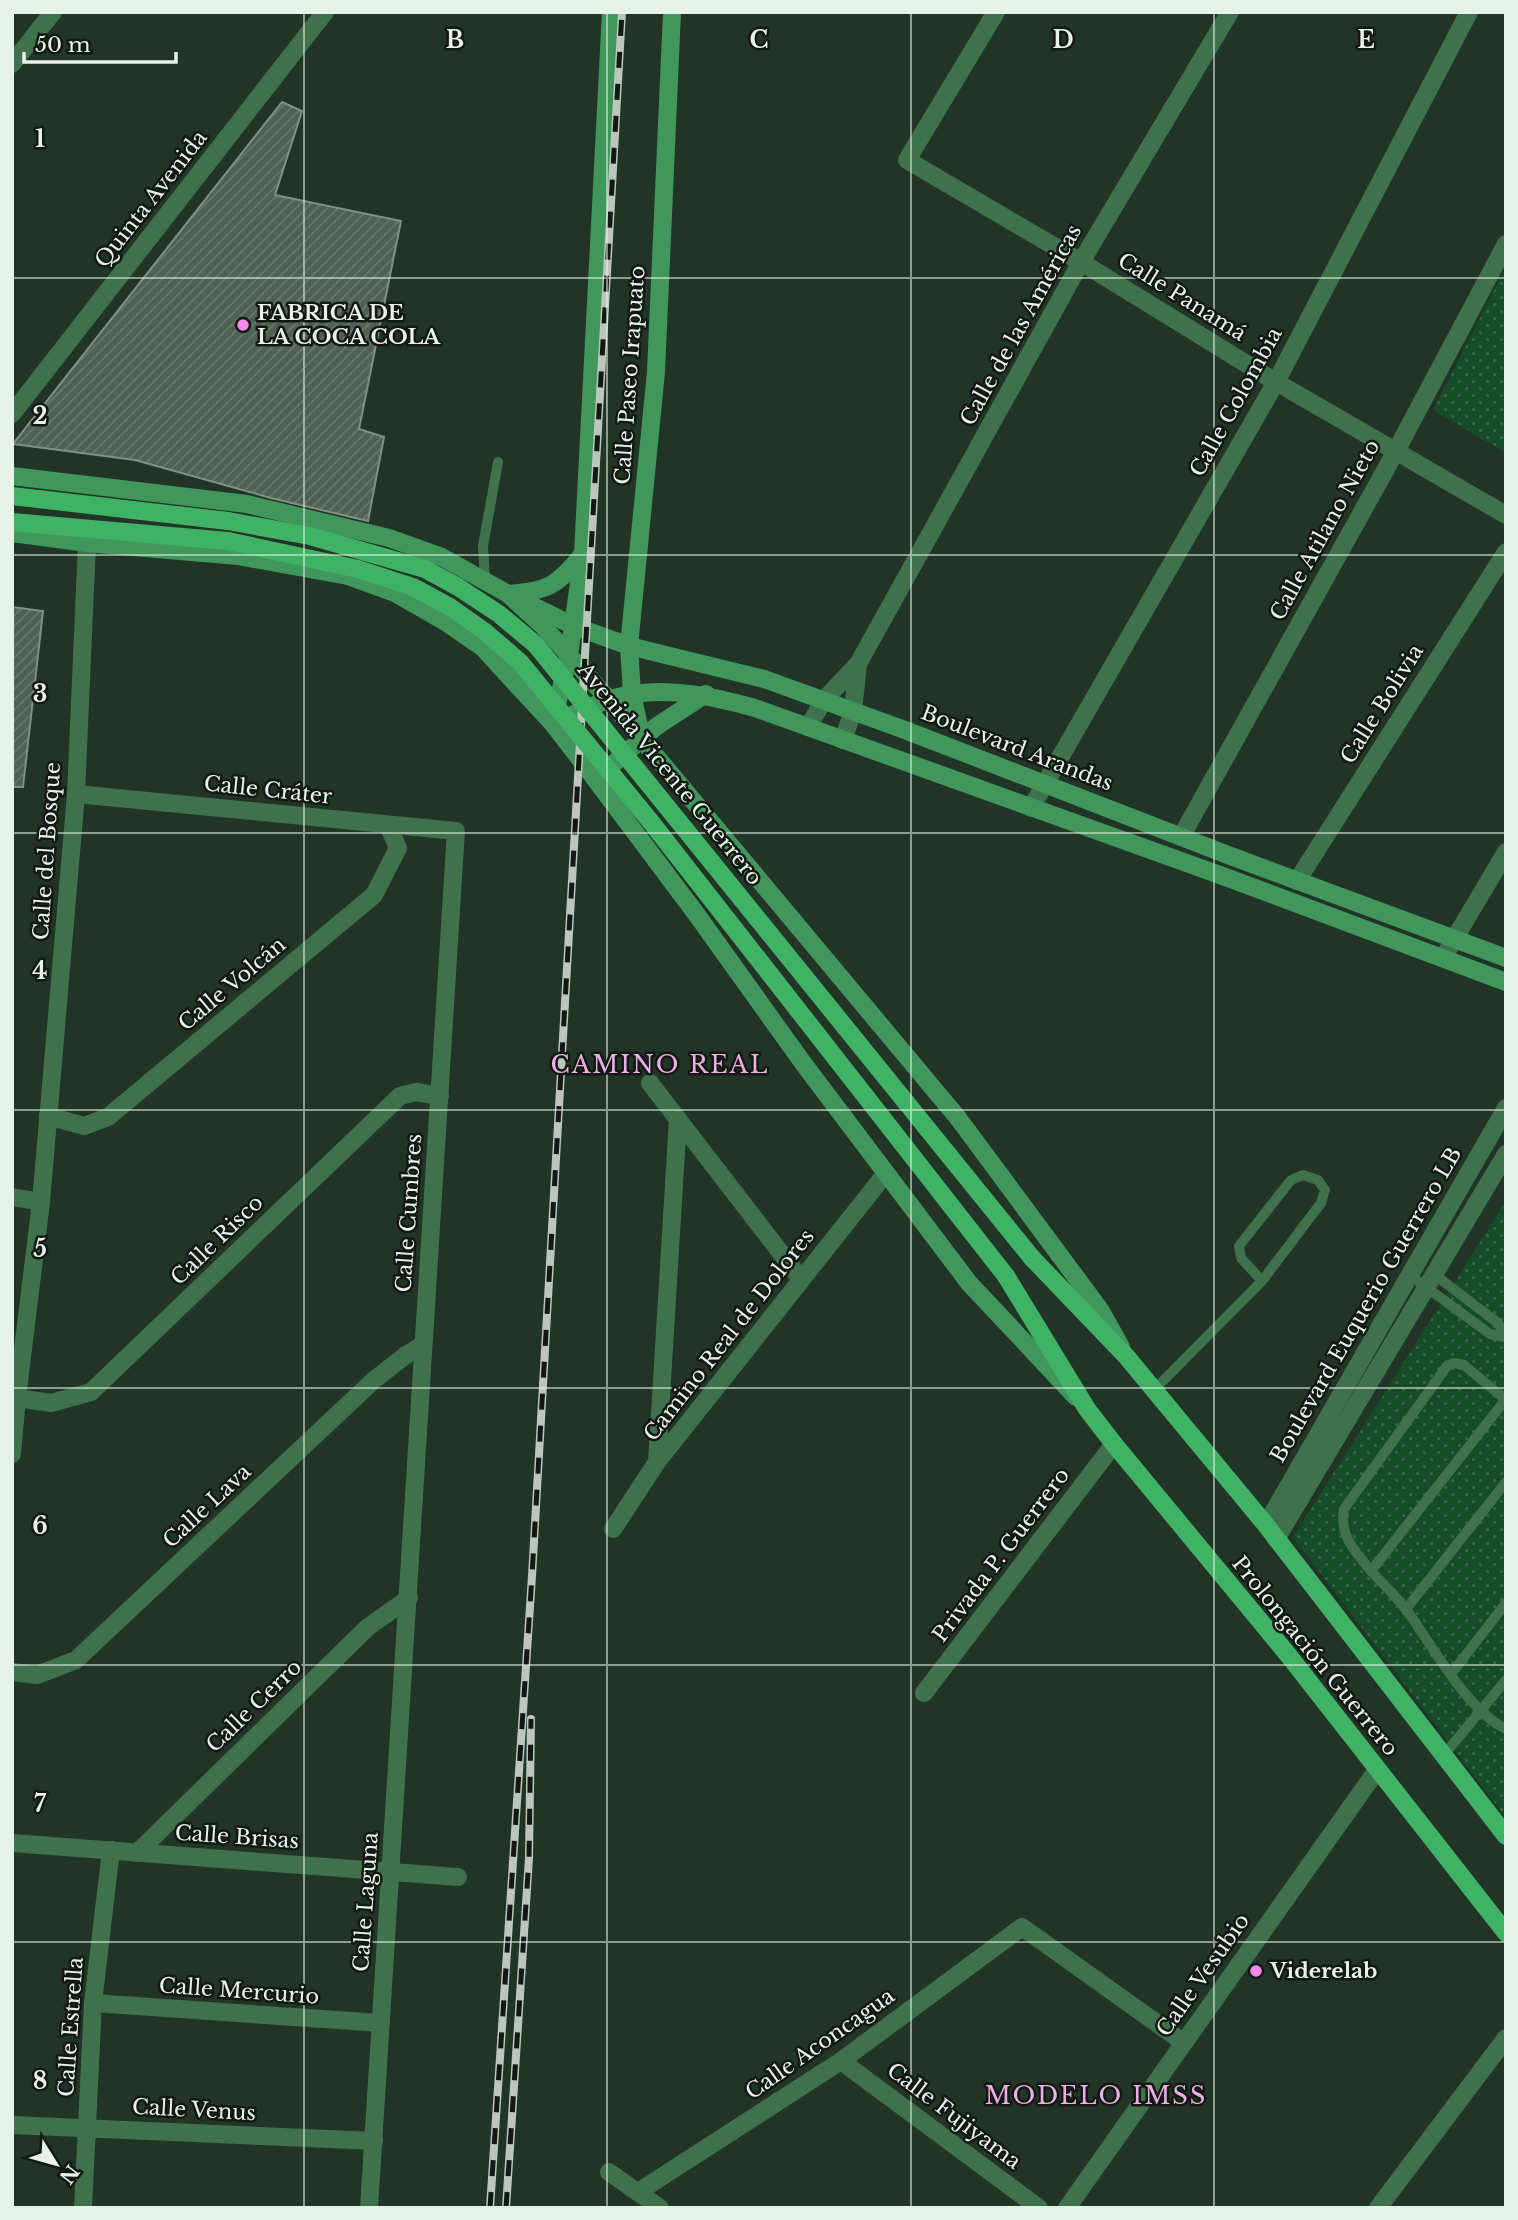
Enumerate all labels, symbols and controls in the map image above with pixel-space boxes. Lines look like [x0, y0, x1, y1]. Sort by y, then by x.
scale bar [24, 21, 177, 65]
text: B [446, 26, 464, 54]
text: C [750, 26, 768, 54]
text: D [1052, 26, 1074, 54]
text: E [1357, 26, 1375, 54]
text: 50 m [35, 32, 91, 58]
text: 1 [35, 125, 45, 153]
street label: Quinta Avenida [89, 125, 213, 273]
street label: Calle de las Américas [955, 220, 1087, 430]
street label: Calle Panamá [1113, 247, 1251, 347]
street label: Calle Paseo Irapuato [609, 265, 651, 485]
place label: FABRICA DE LA COCA COLA [257, 300, 441, 350]
marker: FABRICA DE LA COCA COLA [235, 317, 251, 333]
street label: Calle Colombia [1184, 323, 1288, 481]
text: 2 [33, 402, 47, 430]
street label: Calle Atilano Nieto [1264, 435, 1386, 625]
street label: Calle Bolivia [1335, 639, 1429, 768]
street label: Avenida Vicente Guerrero [572, 657, 768, 890]
text: 3 [33, 680, 47, 708]
street label: Boulevard Arandas [917, 699, 1117, 797]
street label: Calle del Bosque [28, 761, 66, 941]
street label: Calle Cráter [203, 770, 333, 810]
street label: Calle Volcán [173, 932, 291, 1036]
text: 4 [32, 957, 48, 985]
district label: CAMINO REAL [550, 1050, 770, 1079]
street label: Calle Cumbres [390, 1133, 428, 1293]
street label: Boulevard Euquerio Guerrero LB [1265, 1143, 1467, 1467]
street label: Calle Risco [165, 1190, 269, 1290]
street label: Camino Real de Dolores [638, 1224, 820, 1446]
text: 5 [33, 1235, 47, 1263]
street label: Calle Lava [158, 1458, 257, 1553]
street label: Privada P. Guerrero [927, 1463, 1075, 1647]
text: 6 [32, 1512, 48, 1540]
street label: Prolongación Guerrero [1226, 1551, 1404, 1761]
street label: Calle Cerro [201, 1654, 307, 1758]
text: 7 [34, 1790, 47, 1818]
street label: Calle Brisas [174, 1820, 300, 1854]
street label: Calle Laguna [348, 1831, 384, 1973]
street label: Calle Vesubio [1151, 1908, 1255, 2042]
street label: Calle Estrella [53, 1956, 89, 2098]
place label: Viderelab [1269, 1958, 1377, 1984]
marker: Viderelab [1248, 1963, 1264, 1979]
street label: Calle Mercurio [158, 1972, 320, 2010]
street label: Calle Aconcagua [741, 1983, 900, 2105]
street label: Calle Fujiyama [882, 2057, 1026, 2175]
text: 8 [33, 2067, 47, 2095]
district label: MODELO IMSS [985, 2081, 1207, 2110]
street label: Calle Venus [131, 2094, 257, 2126]
north arrow [21, 2129, 91, 2199]
text: N [55, 2160, 84, 2188]

